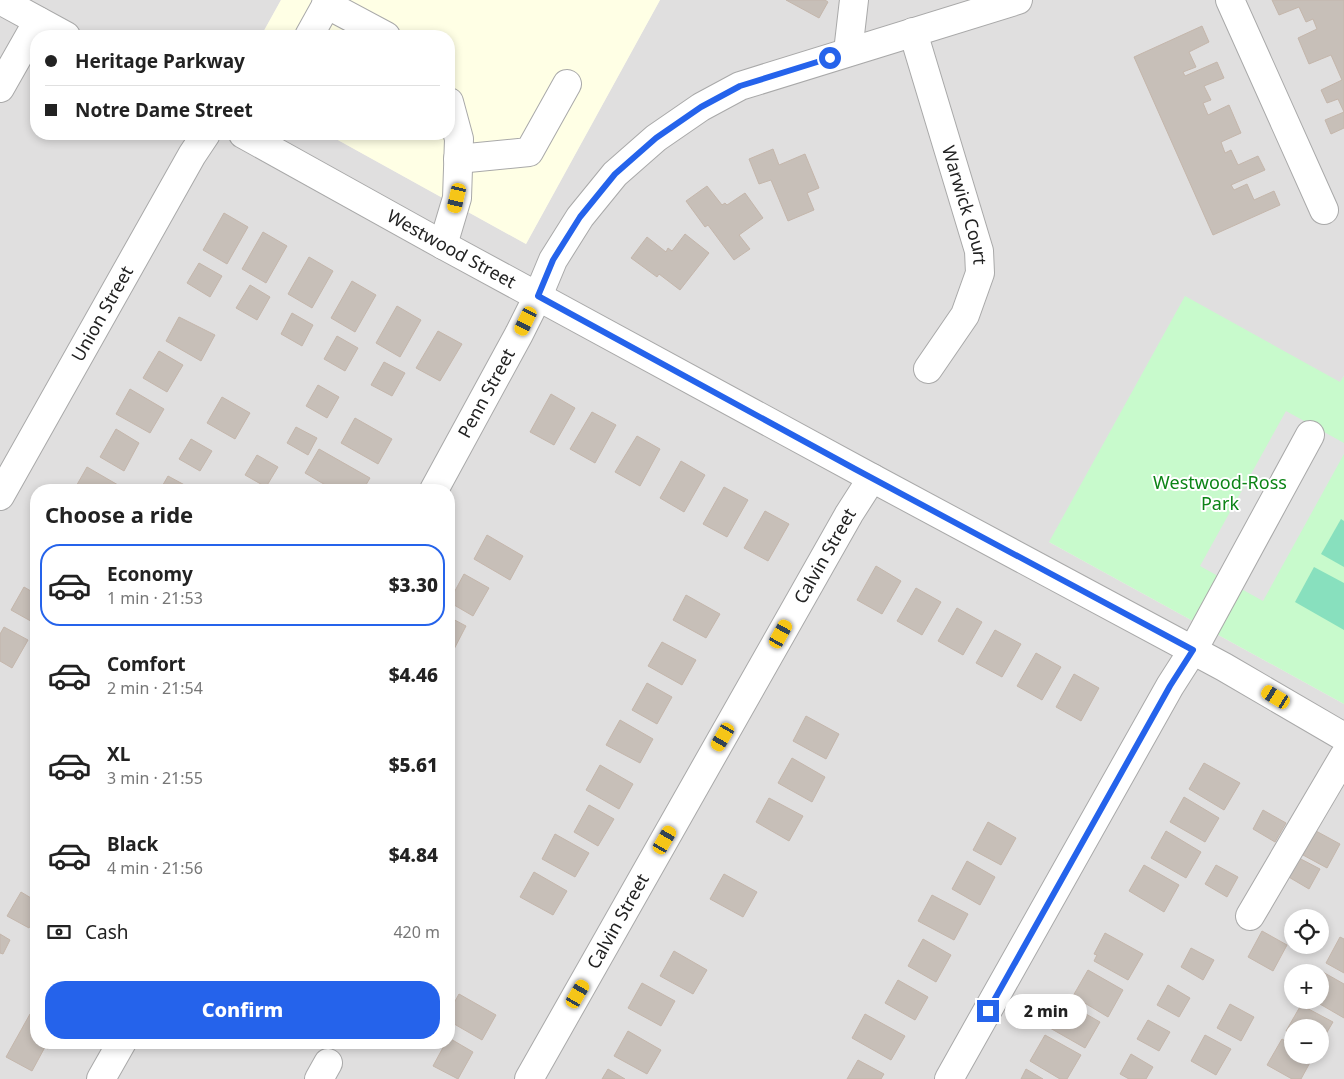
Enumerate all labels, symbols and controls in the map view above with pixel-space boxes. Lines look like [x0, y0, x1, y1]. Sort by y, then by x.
route start [819, 47, 841, 69]
text: Heritage Parkway [75, 48, 245, 74]
text: Notre Dame Street [75, 97, 253, 123]
street label: Warwick Court [937, 143, 993, 266]
car [446, 182, 467, 214]
street label: Westwood Street [383, 203, 521, 294]
street label: Union Street [65, 261, 138, 365]
car [512, 304, 539, 338]
street label: Penn Street [452, 344, 520, 442]
park label: Westwood-Ross Park [1153, 470, 1287, 515]
text: Choose a ride [45, 499, 193, 529]
street label: Calvin Street [788, 503, 861, 608]
text: Economy [107, 561, 193, 587]
icon: car [47, 563, 92, 608]
text: $3.30 [389, 572, 438, 598]
text: 1 min · 21:53 [107, 587, 203, 609]
car [767, 617, 794, 651]
text: Comfort [107, 651, 186, 677]
icon: car [47, 653, 92, 698]
text: $4.46 [389, 662, 438, 688]
text: 2 min · 21:54 [107, 677, 203, 699]
car [1259, 683, 1292, 711]
car [709, 720, 736, 754]
text: XL [107, 741, 130, 767]
icon: car [47, 743, 92, 788]
text: $5.61 [389, 752, 438, 778]
text: 3 min · 21:55 [107, 767, 203, 789]
car [651, 823, 678, 857]
text: Black [107, 831, 158, 857]
icon: car [47, 833, 92, 878]
text: $4.84 [389, 842, 438, 868]
text: 4 min · 21:56 [107, 857, 203, 879]
street label: Calvin Street [581, 869, 654, 973]
map controls [1284, 909, 1329, 1064]
button: locate [1284, 909, 1329, 954]
icon: cash [45, 918, 73, 946]
text: Cash [85, 919, 129, 945]
text: 420 m [393, 921, 440, 943]
button: + [1284, 964, 1329, 1009]
car [564, 977, 591, 1011]
button: Confirm [45, 981, 440, 1039]
callout: 2 min [1006, 994, 1088, 1028]
route end [977, 1000, 999, 1022]
text: 2 min [1024, 1000, 1068, 1022]
button: − [1284, 1019, 1329, 1064]

